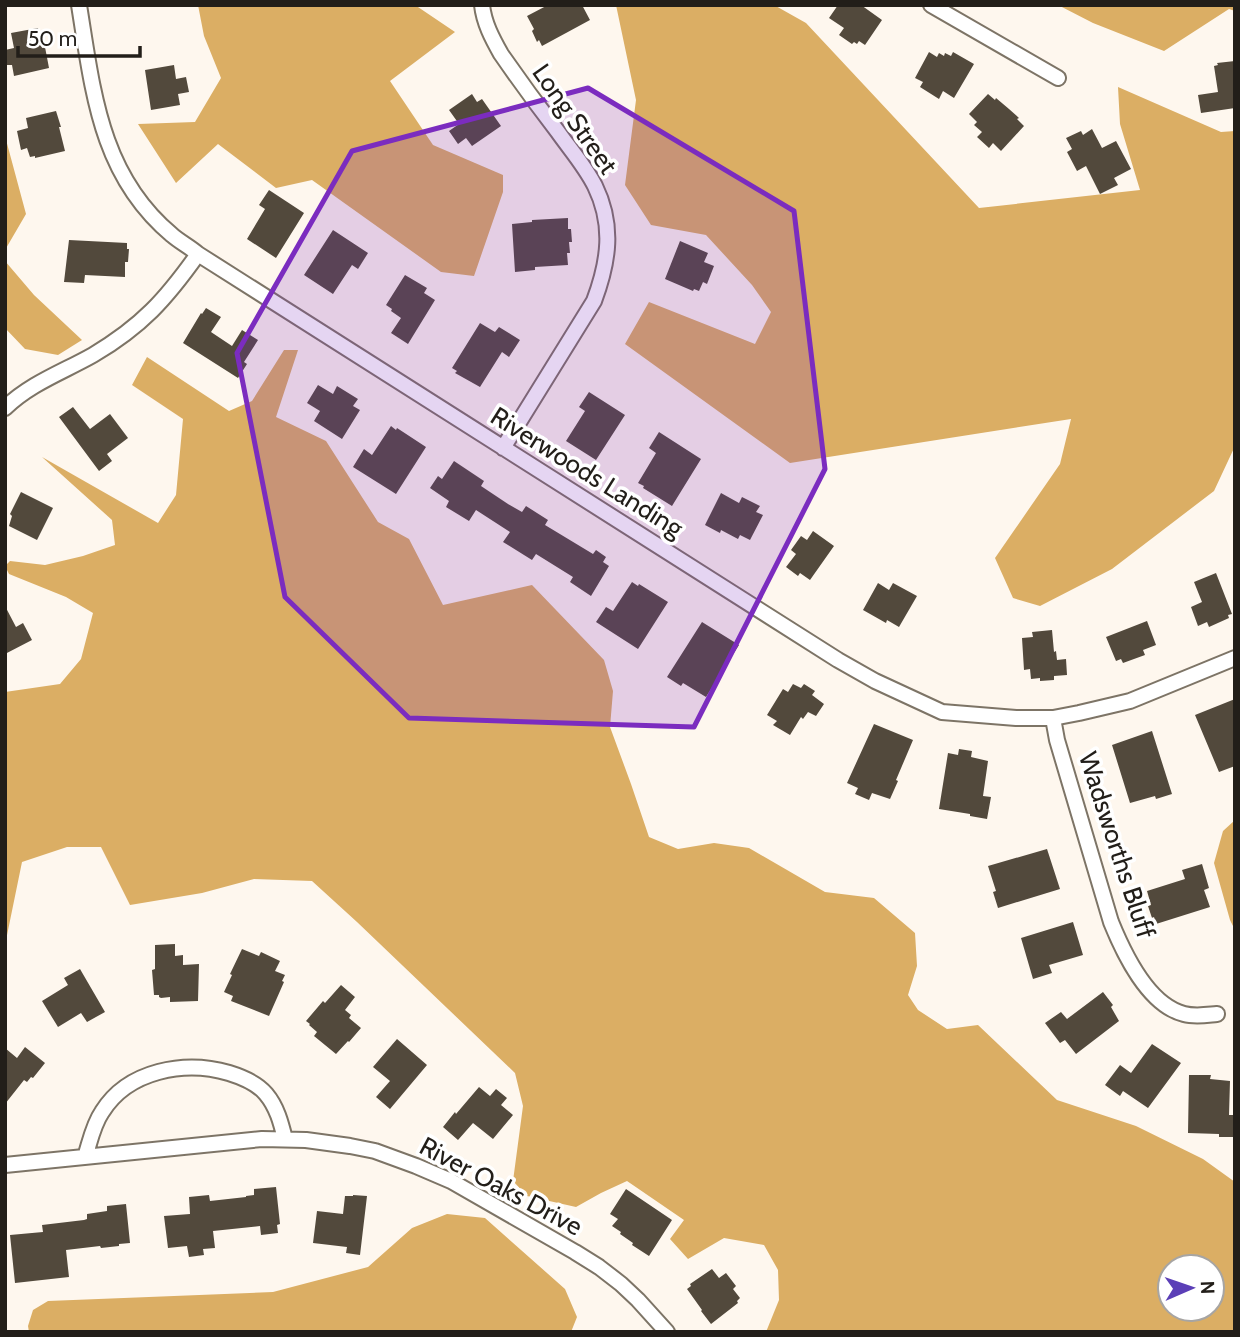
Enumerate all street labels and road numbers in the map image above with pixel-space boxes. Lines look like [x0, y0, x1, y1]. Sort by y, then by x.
street label: Long Street [525, 58, 625, 180]
street label: Riverwoods Landing [485, 400, 690, 545]
street label: Wadsworths Bluff [1072, 748, 1162, 943]
street label: River Oaks Drive [414, 1130, 588, 1242]

